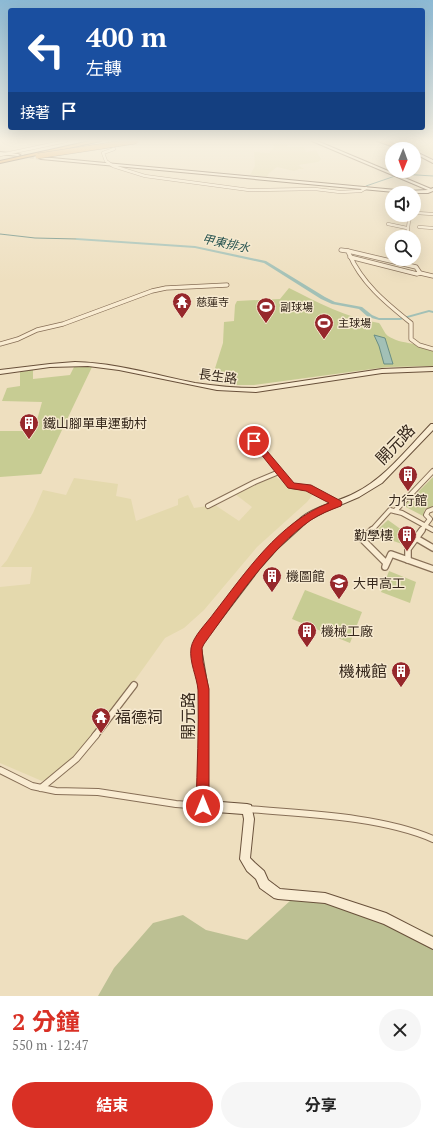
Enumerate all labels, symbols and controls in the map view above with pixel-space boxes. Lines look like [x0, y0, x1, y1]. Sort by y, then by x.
text: 400 m [86, 18, 167, 55]
icon: left [20, 24, 72, 76]
text: 左轉 [86, 56, 122, 80]
icon: arrive [58, 100, 80, 122]
text: 接著 [20, 102, 50, 122]
north arrow [385, 142, 421, 178]
map controls [385, 142, 421, 266]
button: sound [385, 186, 421, 222]
button: search [385, 230, 421, 266]
water label: 甲東排水 [201, 231, 252, 256]
temple icon: 慈蓮寺 [171, 291, 193, 319]
place label: 慈蓮寺 [196, 295, 229, 309]
sports icon: 副球場 [255, 296, 277, 324]
place label: 副球場 [280, 300, 313, 314]
sports icon: 主球場 [313, 312, 335, 340]
place label: 主球場 [338, 316, 371, 330]
street label: 長生路 [197, 364, 239, 388]
building icon: 鐵山腳單車運動村 [18, 412, 40, 440]
place label: 鐵山腳單車運動村 [43, 414, 147, 432]
street label: 開元路 [370, 419, 420, 469]
pin [237, 424, 271, 458]
icon: arrive [243, 430, 265, 452]
building icon: 力行館 [397, 464, 419, 492]
place label: 力行館 [388, 491, 428, 509]
building icon: 勤學樓 [396, 524, 418, 552]
place label: 勤學樓 [354, 526, 393, 544]
building icon: 機圖館 [261, 565, 283, 593]
place label: 機圖館 [286, 567, 325, 585]
school or university icon: 大甲高工 [328, 572, 350, 600]
place label: 大甲高工 [353, 574, 405, 592]
building icon: 機械工廠 [296, 620, 318, 648]
place label: 機械工廠 [321, 622, 373, 640]
place label: 機械館 [339, 660, 387, 682]
building icon: 機械館 [390, 660, 412, 688]
street label: 開元路 [177, 692, 199, 740]
temple icon: 福德祠 [90, 706, 112, 734]
place label: 福德祠 [115, 706, 163, 728]
position arrow [182, 785, 224, 827]
text: 2 分鐘 [12, 1005, 80, 1037]
button: close [379, 1009, 421, 1051]
text: 550 m · 12:47 [12, 1036, 89, 1054]
button: 結束 [12, 1082, 213, 1128]
button: 分享 [221, 1082, 421, 1128]

